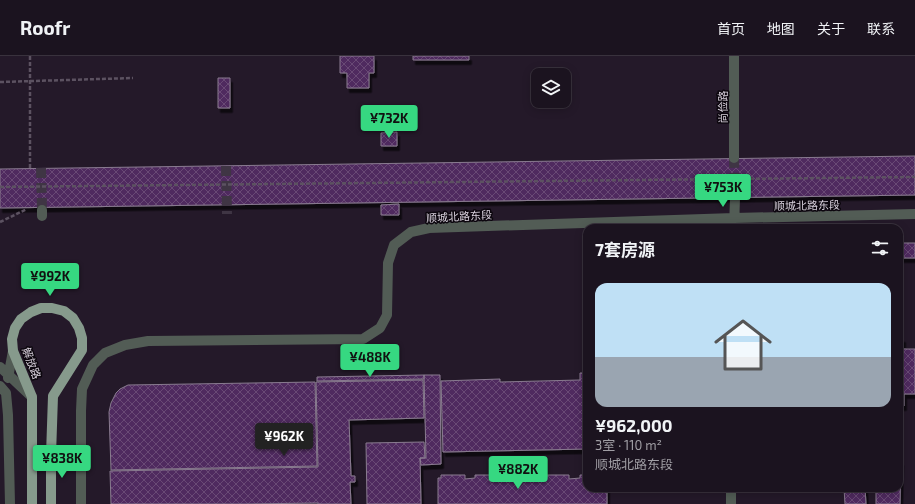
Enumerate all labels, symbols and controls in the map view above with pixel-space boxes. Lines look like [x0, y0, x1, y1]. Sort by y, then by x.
text: Roofr [20, 16, 70, 39]
text: 首页 [717, 20, 745, 37]
text: 地图 [767, 20, 795, 37]
text: 关于 [817, 20, 845, 37]
text: 联系 [867, 20, 895, 37]
map controls [531, 68, 571, 108]
button: layers [531, 68, 571, 108]
street label: 尚俭路 [716, 91, 729, 124]
pin: ¥732K [361, 105, 417, 139]
text: ¥732K [370, 110, 408, 126]
pin: ¥753K [695, 174, 751, 208]
text: ¥753K [704, 179, 742, 195]
street label: 顺城北路东段 [774, 198, 840, 212]
street label: 顺城北路东段 [426, 208, 492, 224]
icon: filters [869, 237, 891, 259]
text: 7套房源 [595, 239, 655, 259]
pin: ¥992K [22, 263, 78, 297]
text: ¥992K [30, 268, 70, 284]
icon: home [707, 309, 779, 381]
pin: ¥488K [342, 344, 398, 378]
street label: 解放路 [20, 345, 44, 381]
text: ¥488K [349, 349, 391, 365]
text: ¥962,000 [595, 415, 673, 435]
pin: ¥962K [256, 423, 312, 457]
text: ¥962K [264, 428, 304, 444]
text: 3室 · 110 m² [595, 437, 662, 453]
pin: ¥838K [34, 445, 90, 479]
text: ¥838K [42, 450, 82, 466]
pin: ¥882K [490, 456, 546, 490]
text: 顺城北路东段 [595, 456, 673, 472]
text: ¥882K [498, 461, 538, 477]

